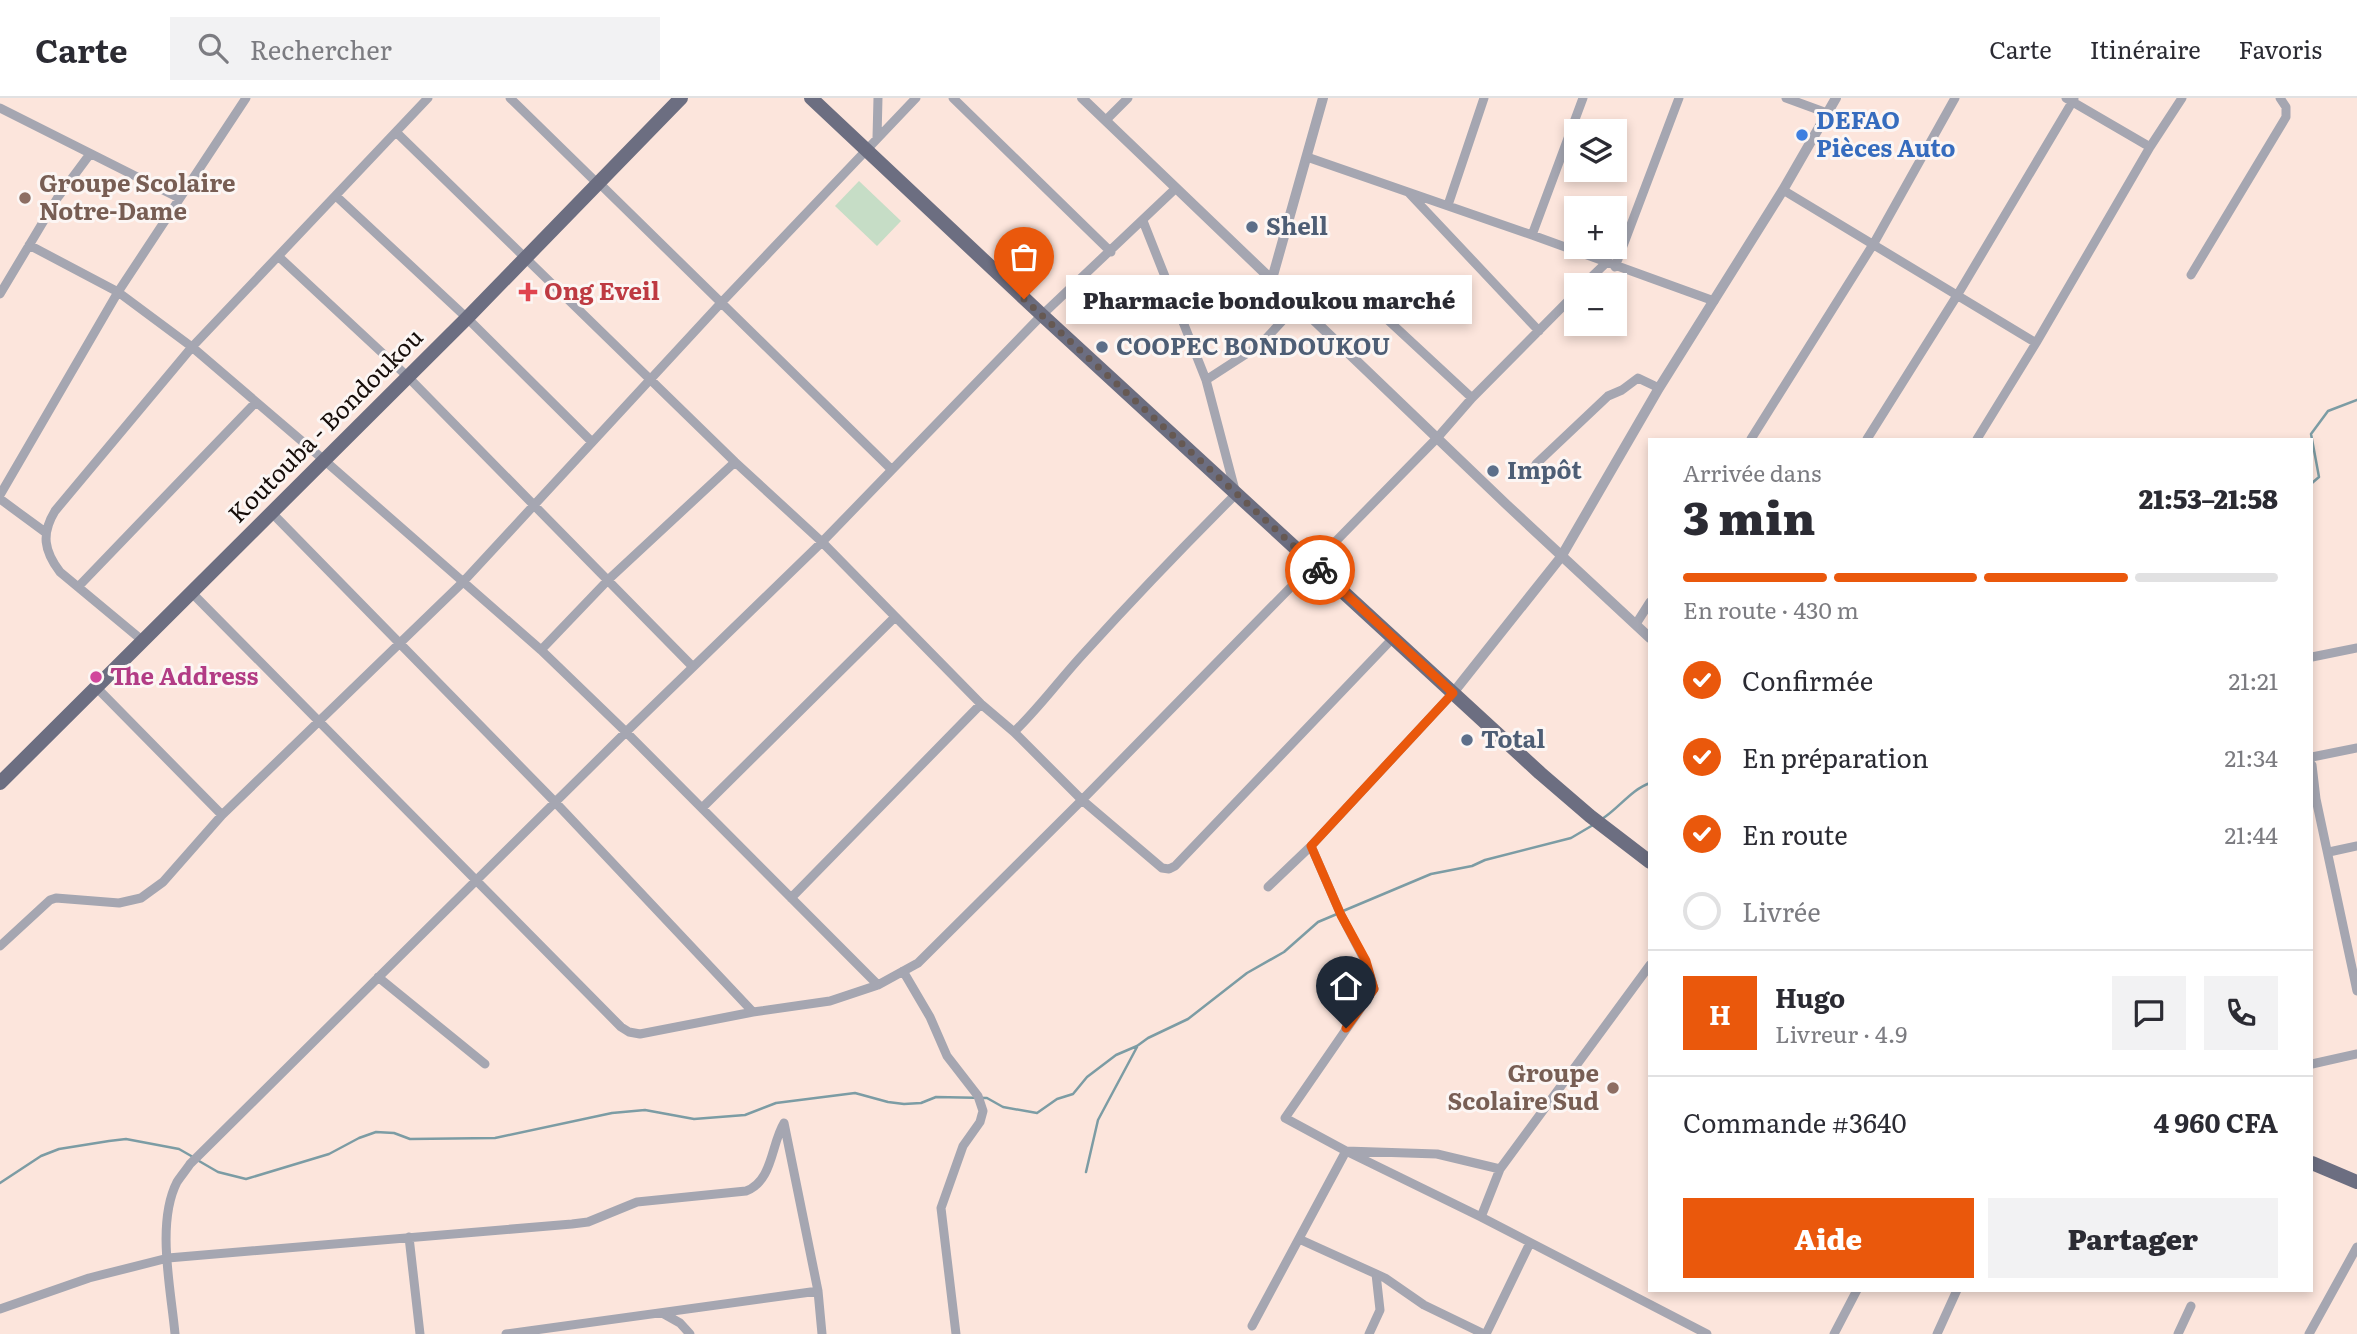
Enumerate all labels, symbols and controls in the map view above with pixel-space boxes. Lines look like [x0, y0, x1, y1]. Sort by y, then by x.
search box [170, 17, 660, 80]
text: Carte [35, 24, 128, 73]
icon: search [194, 29, 232, 67]
text: Rechercher [250, 29, 392, 68]
text: Carte [1989, 31, 2052, 66]
text: Itinéraire [2090, 31, 2201, 66]
text: Favoris [2239, 31, 2322, 66]
place label: DEFAO Pièces Auto [1816, 101, 1955, 164]
map controls [1564, 119, 1627, 336]
button: layers [1564, 119, 1627, 182]
marker: DEFAO Pièces Auto [1794, 127, 1810, 143]
place label: Groupe Scolaire Notre-Dame [39, 164, 236, 227]
marker: Groupe Scolaire Notre-Dame [17, 190, 33, 206]
button: + [1564, 196, 1627, 259]
place label: Shell [1266, 207, 1328, 242]
marker: Shell [1244, 219, 1260, 235]
pin [994, 227, 1054, 299]
icon: bag [1005, 238, 1043, 276]
place label: Ong Eveil [544, 272, 660, 307]
button: − [1564, 273, 1627, 336]
callout: Pharmacie bondoukou marché [1066, 274, 1472, 324]
marker: Ong Eveil [518, 282, 538, 302]
text: Pharmacie bondoukou marché [1083, 282, 1455, 316]
street label: Koutouba - Bondoukou [219, 319, 429, 529]
place label: COOPEC BONDOUKOU [1116, 327, 1390, 362]
marker: COOPEC BONDOUKOU [1094, 339, 1110, 355]
place label: Impôt [1507, 451, 1582, 486]
text: Arrivée dans [1683, 455, 1821, 489]
marker: Impôt [1485, 463, 1501, 479]
text: 21:53–21:58 [2139, 478, 2278, 517]
text: 3 min [1683, 481, 1815, 549]
courier [1285, 535, 1355, 605]
icon: bike [1301, 551, 1339, 589]
text: En route · 430 m [1683, 592, 1859, 626]
place label: The Address [110, 657, 259, 692]
text: Confirmée [1742, 660, 1873, 699]
icon: check [1683, 661, 1721, 699]
text: 21:21 [2229, 663, 2278, 697]
marker: The Address [88, 669, 104, 685]
place label: Total [1481, 720, 1545, 755]
marker: Total [1459, 732, 1475, 748]
text: En préparation [1742, 737, 1929, 776]
icon: check [1683, 738, 1721, 776]
text: 21:34 [2225, 740, 2278, 774]
text: En route [1742, 814, 1848, 853]
icon: check [1683, 815, 1721, 853]
text: 21:44 [2224, 817, 2278, 851]
text: Livrée [1742, 891, 1821, 930]
pin [1316, 956, 1376, 1028]
icon: home [1327, 967, 1365, 1005]
button: chat [2112, 976, 2186, 1050]
button: phone [2204, 976, 2278, 1050]
text: Hugo [1775, 977, 1845, 1016]
text: H [1709, 994, 1731, 1033]
text: Livreur · 4.9 [1775, 1016, 1907, 1050]
place label: Groupe Scolaire Sud [1448, 1054, 1599, 1117]
marker: Groupe Scolaire Sud [1605, 1080, 1621, 1096]
text: Commande #3640 [1683, 1102, 1906, 1141]
text: 4 960 CFA [2153, 1102, 2278, 1141]
button: Aide [1683, 1198, 1974, 1278]
button: Partager [1988, 1198, 2278, 1278]

